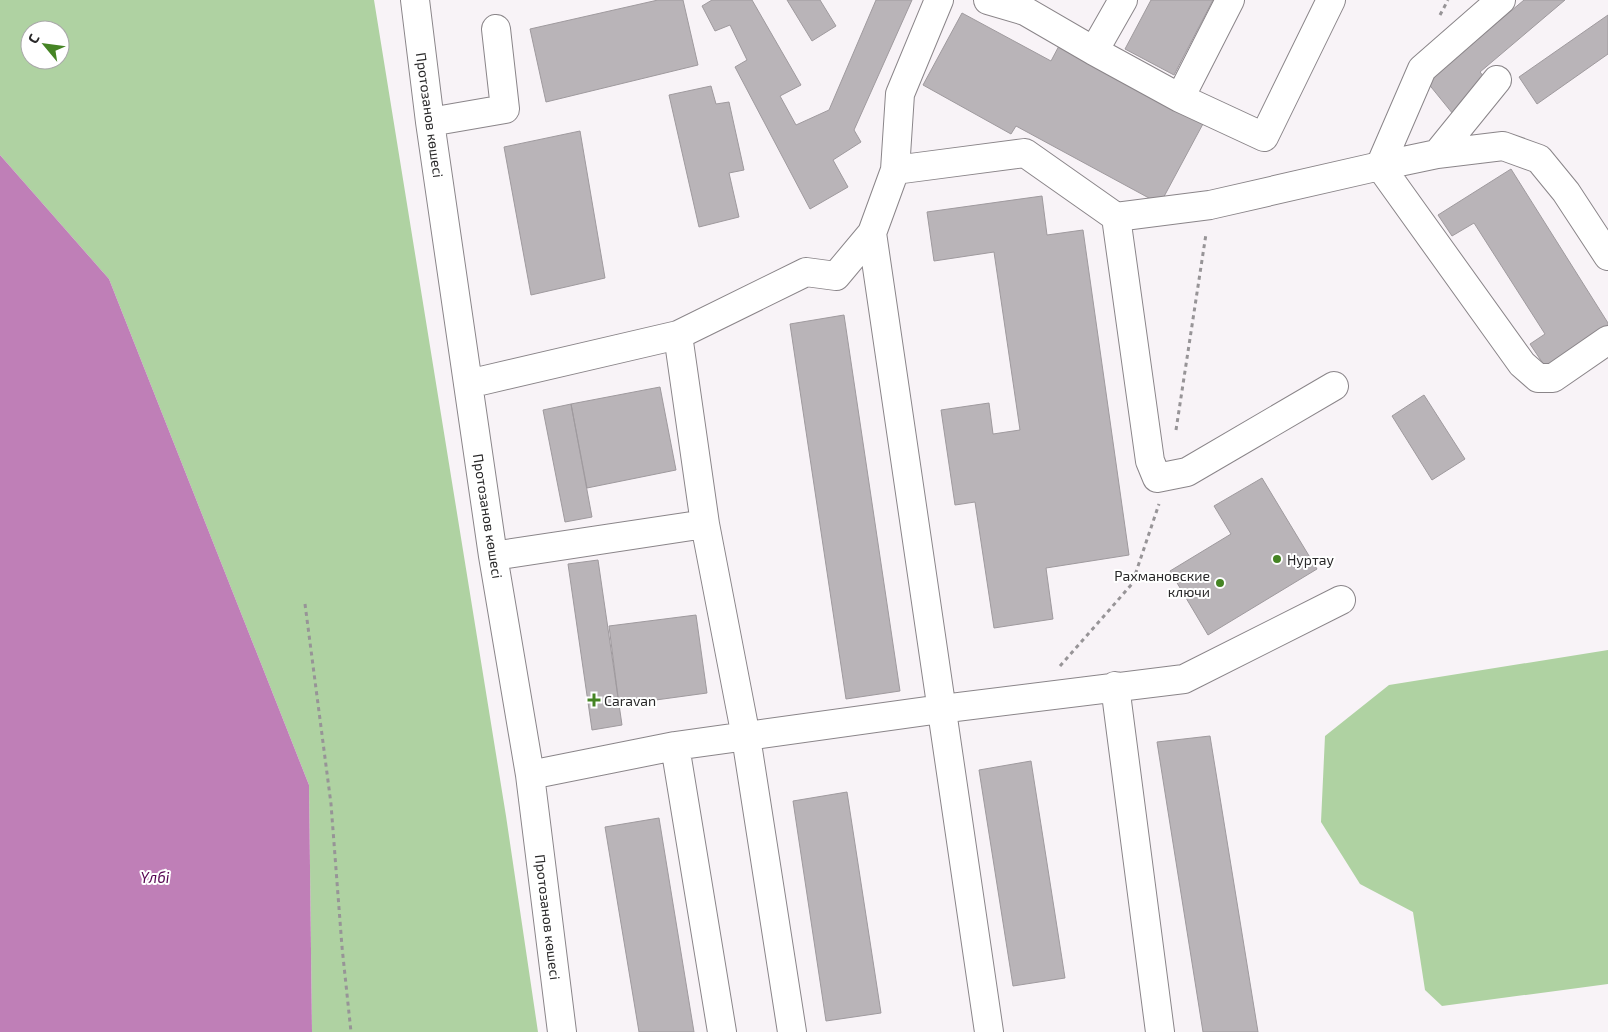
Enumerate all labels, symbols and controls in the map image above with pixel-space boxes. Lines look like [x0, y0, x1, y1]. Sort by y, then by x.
north arrow [20, 20, 70, 70]
text: С [24, 31, 43, 46]
street label: Протозанов көшесі [413, 51, 447, 179]
street label: Протозанов көшесі [470, 452, 506, 580]
place label: Нуртау [1287, 551, 1335, 568]
marker: Нуртау [1271, 553, 1283, 565]
place label: Рахмановские ключи [1114, 567, 1210, 600]
marker: Рахмановские ключи [1214, 577, 1226, 589]
place label: Caravan [604, 692, 656, 709]
marker: Caravan [588, 694, 600, 706]
street label: Протозанов көшесі [532, 853, 564, 981]
water label: Үлбі [140, 868, 170, 886]

